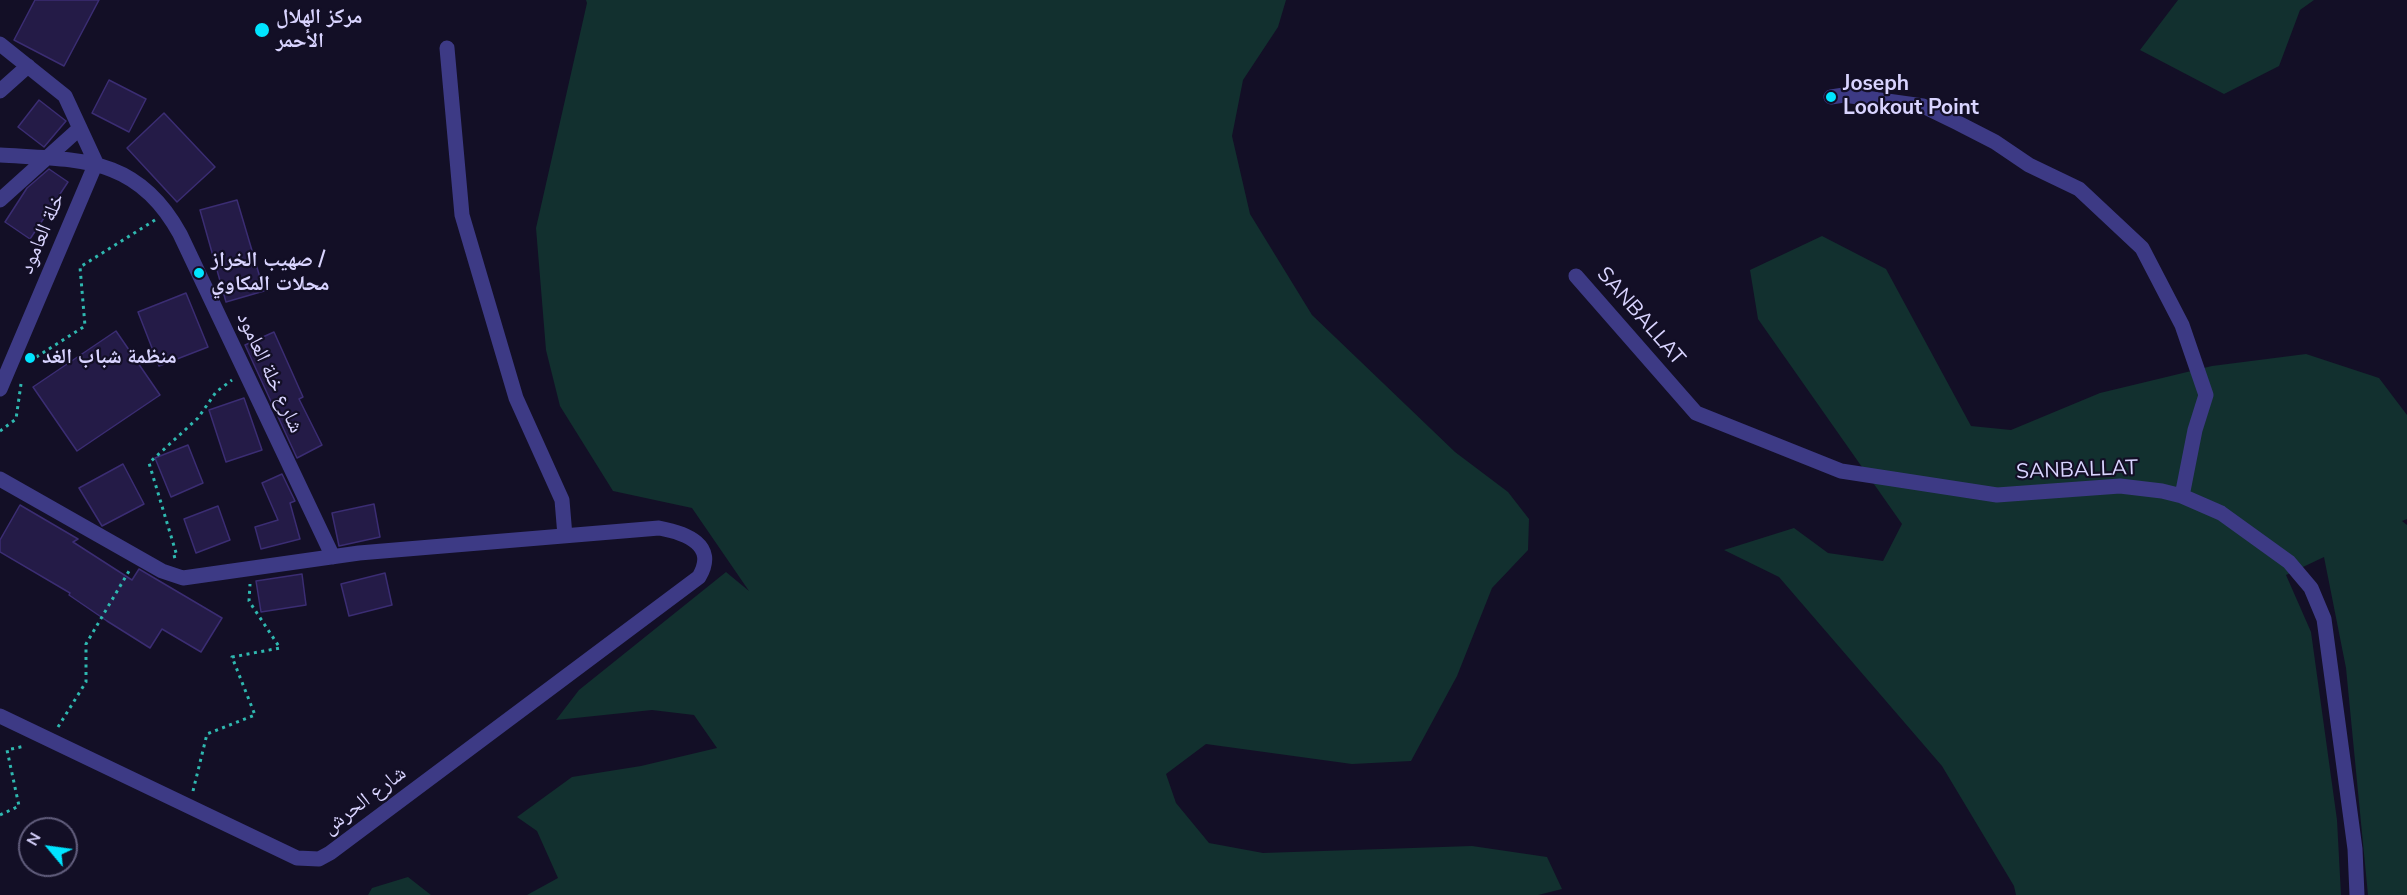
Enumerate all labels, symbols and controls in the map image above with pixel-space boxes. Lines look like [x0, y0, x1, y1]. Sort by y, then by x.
place label: مركز الهلال الأحمر [276, 5, 362, 55]
marker: مركز الهلال الأحمر [253, 21, 271, 39]
place label: Joseph Lookout Point [1843, 72, 1979, 122]
marker: Joseph Lookout Point [1824, 90, 1838, 104]
street label: خلة العامود [15, 190, 71, 278]
place label: صهيب الخراز / محلات المكاوي [211, 248, 329, 298]
street label: SANBALLAT [1591, 263, 1689, 371]
marker: صهيب الخراز / محلات المكاوي [192, 266, 206, 280]
street label: شارع خلة العامود [230, 309, 308, 437]
place label: منظمة شباب الغد [42, 345, 177, 371]
marker: منظمة شباب الغد [23, 351, 37, 365]
street label: SANBALLAT [2016, 456, 2138, 486]
street label: شارع الحرش [318, 761, 412, 841]
north arrow [18, 817, 78, 877]
text: N [21, 829, 47, 850]

